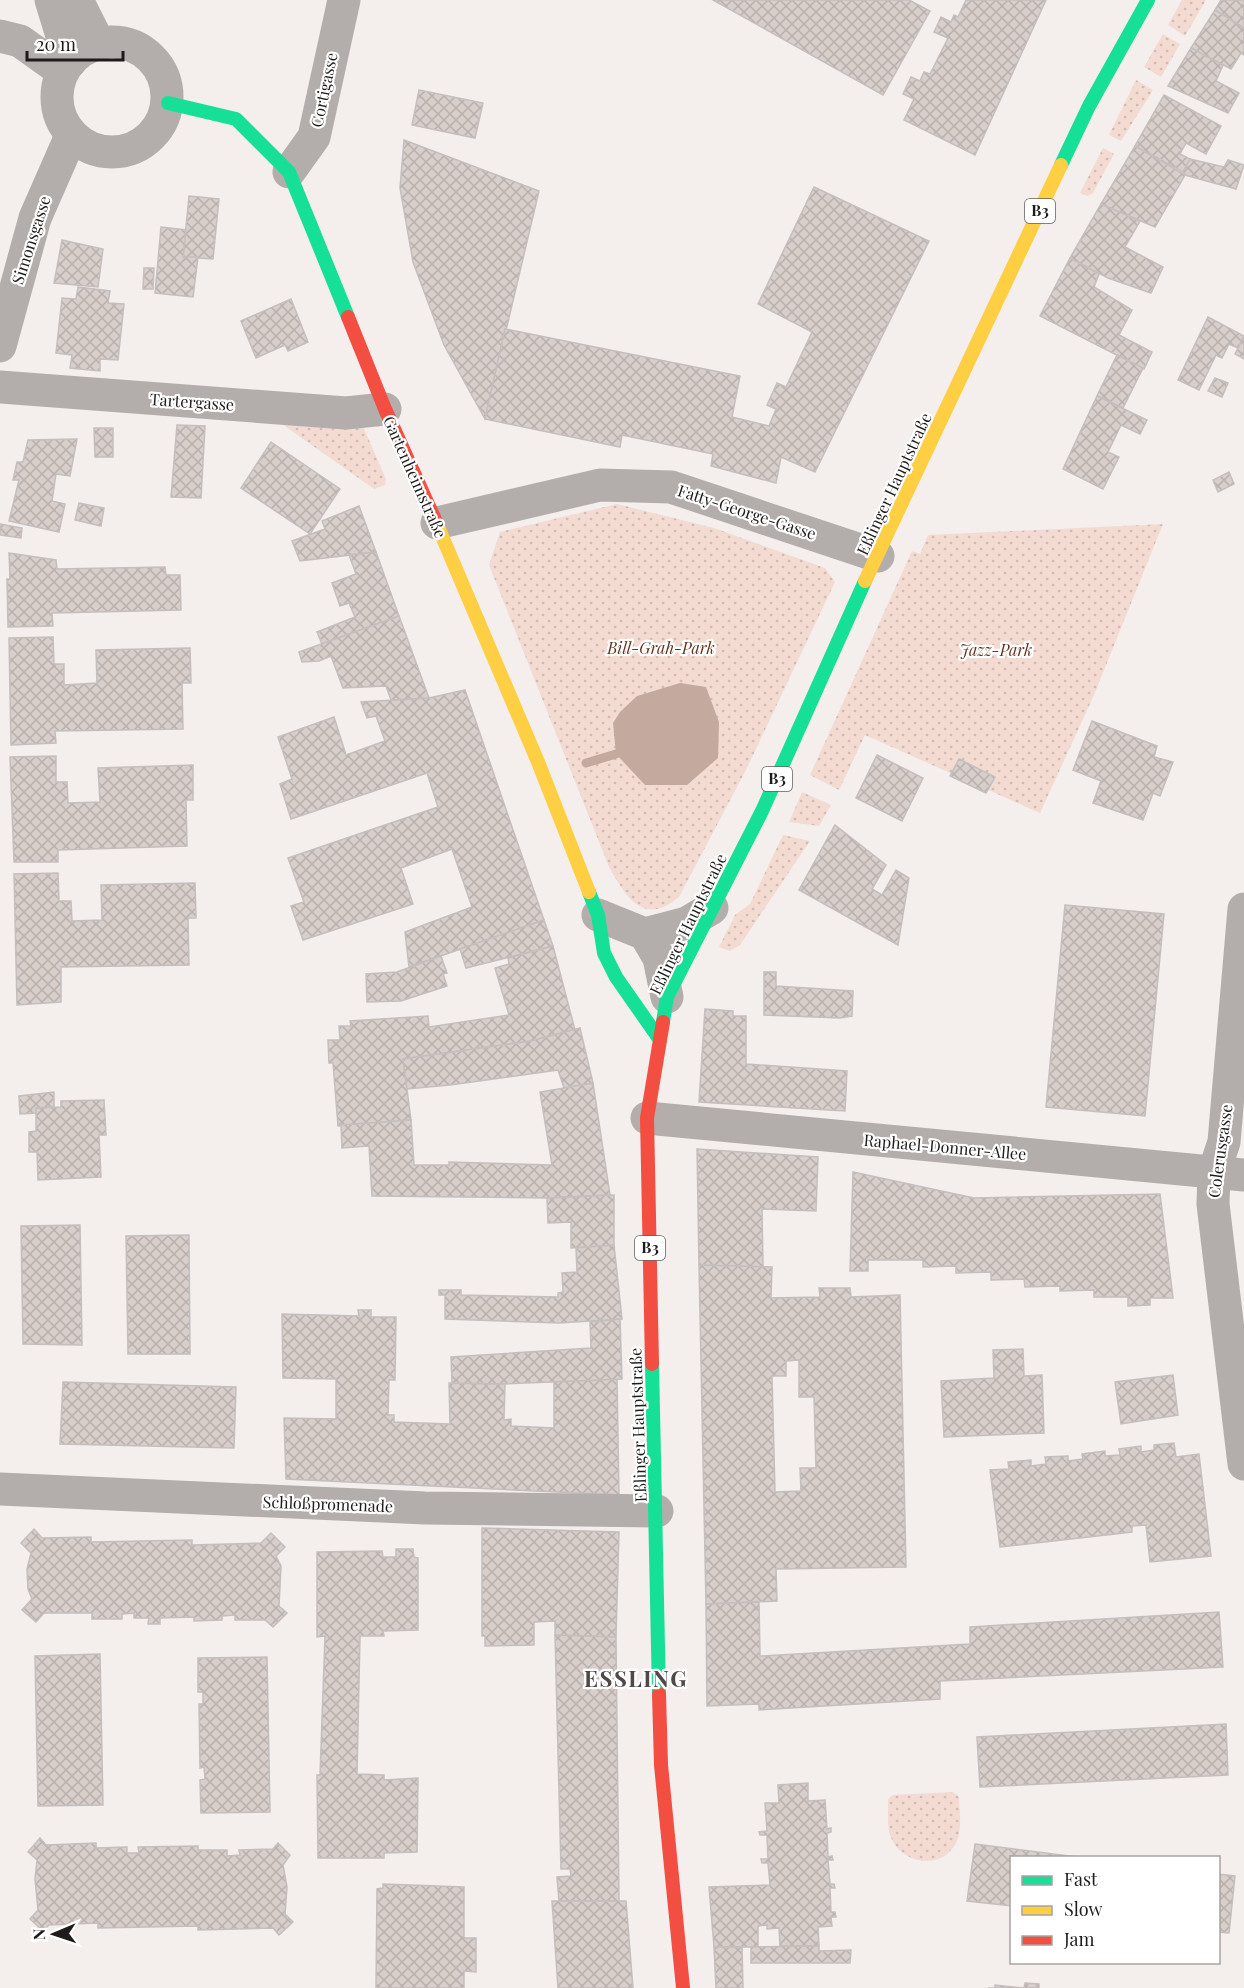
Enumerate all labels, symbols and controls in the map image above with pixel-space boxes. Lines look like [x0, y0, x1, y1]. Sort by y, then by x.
scale bar [27, 24, 123, 62]
text: 20 m [36, 32, 76, 56]
street label: Cortigasse [305, 51, 342, 129]
street label: Simonsgasse [6, 193, 55, 287]
road number: B3 [1025, 199, 1055, 223]
street label: Tartergasse [149, 388, 235, 415]
street label: Eßlinger Hauptstraße [851, 409, 936, 558]
street label: Gartenheimstraße [379, 413, 452, 541]
street label: Fatty-George-Gasse [675, 479, 819, 544]
park label: Bill-Grah-Park [606, 637, 715, 658]
park label: Jazz-Park [960, 639, 1032, 660]
road number: B3 [762, 767, 792, 791]
street label: Eßlinger Hauptstraße [644, 850, 731, 998]
street label: Colerusgasse [1203, 1103, 1236, 1199]
street label: Raphael-Donner-Allee [863, 1129, 1027, 1164]
road number: B3 [635, 1236, 665, 1260]
street label: Eßlinger Hauptstraße [624, 1347, 651, 1503]
street label: Schloßpromenade [262, 1491, 394, 1516]
district label: ESSLING [584, 1663, 688, 1693]
legend [1010, 1856, 1220, 1964]
text: Fast [1064, 1867, 1098, 1891]
text: Slow [1064, 1897, 1102, 1921]
north arrow [24, 1904, 84, 1964]
text: Jam [1063, 1927, 1094, 1951]
text: N [28, 1928, 49, 1941]

